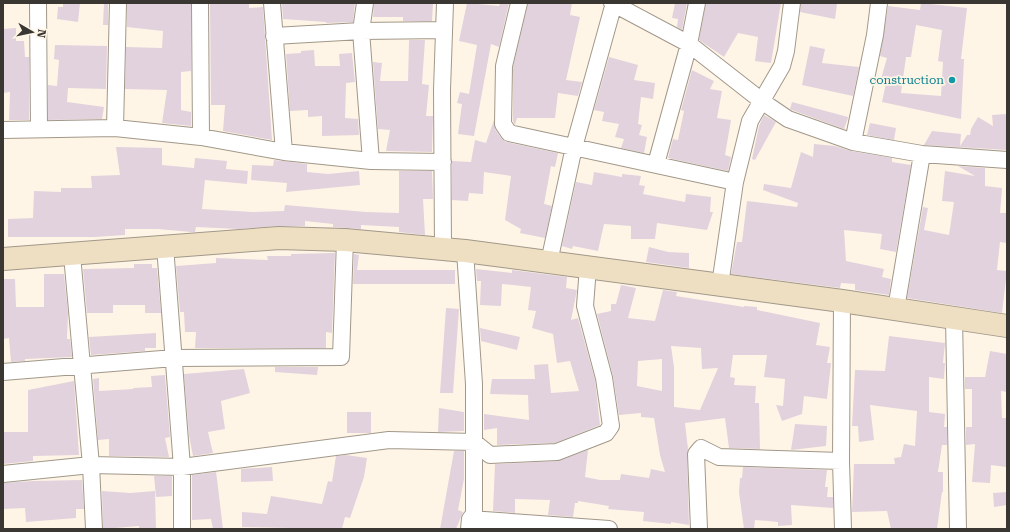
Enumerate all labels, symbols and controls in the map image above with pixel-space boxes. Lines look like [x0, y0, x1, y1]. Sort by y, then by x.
north arrow [12, 12, 52, 52]
text: N [34, 28, 48, 39]
place label: construction [869, 73, 944, 87]
marker: construction [947, 75, 957, 85]

